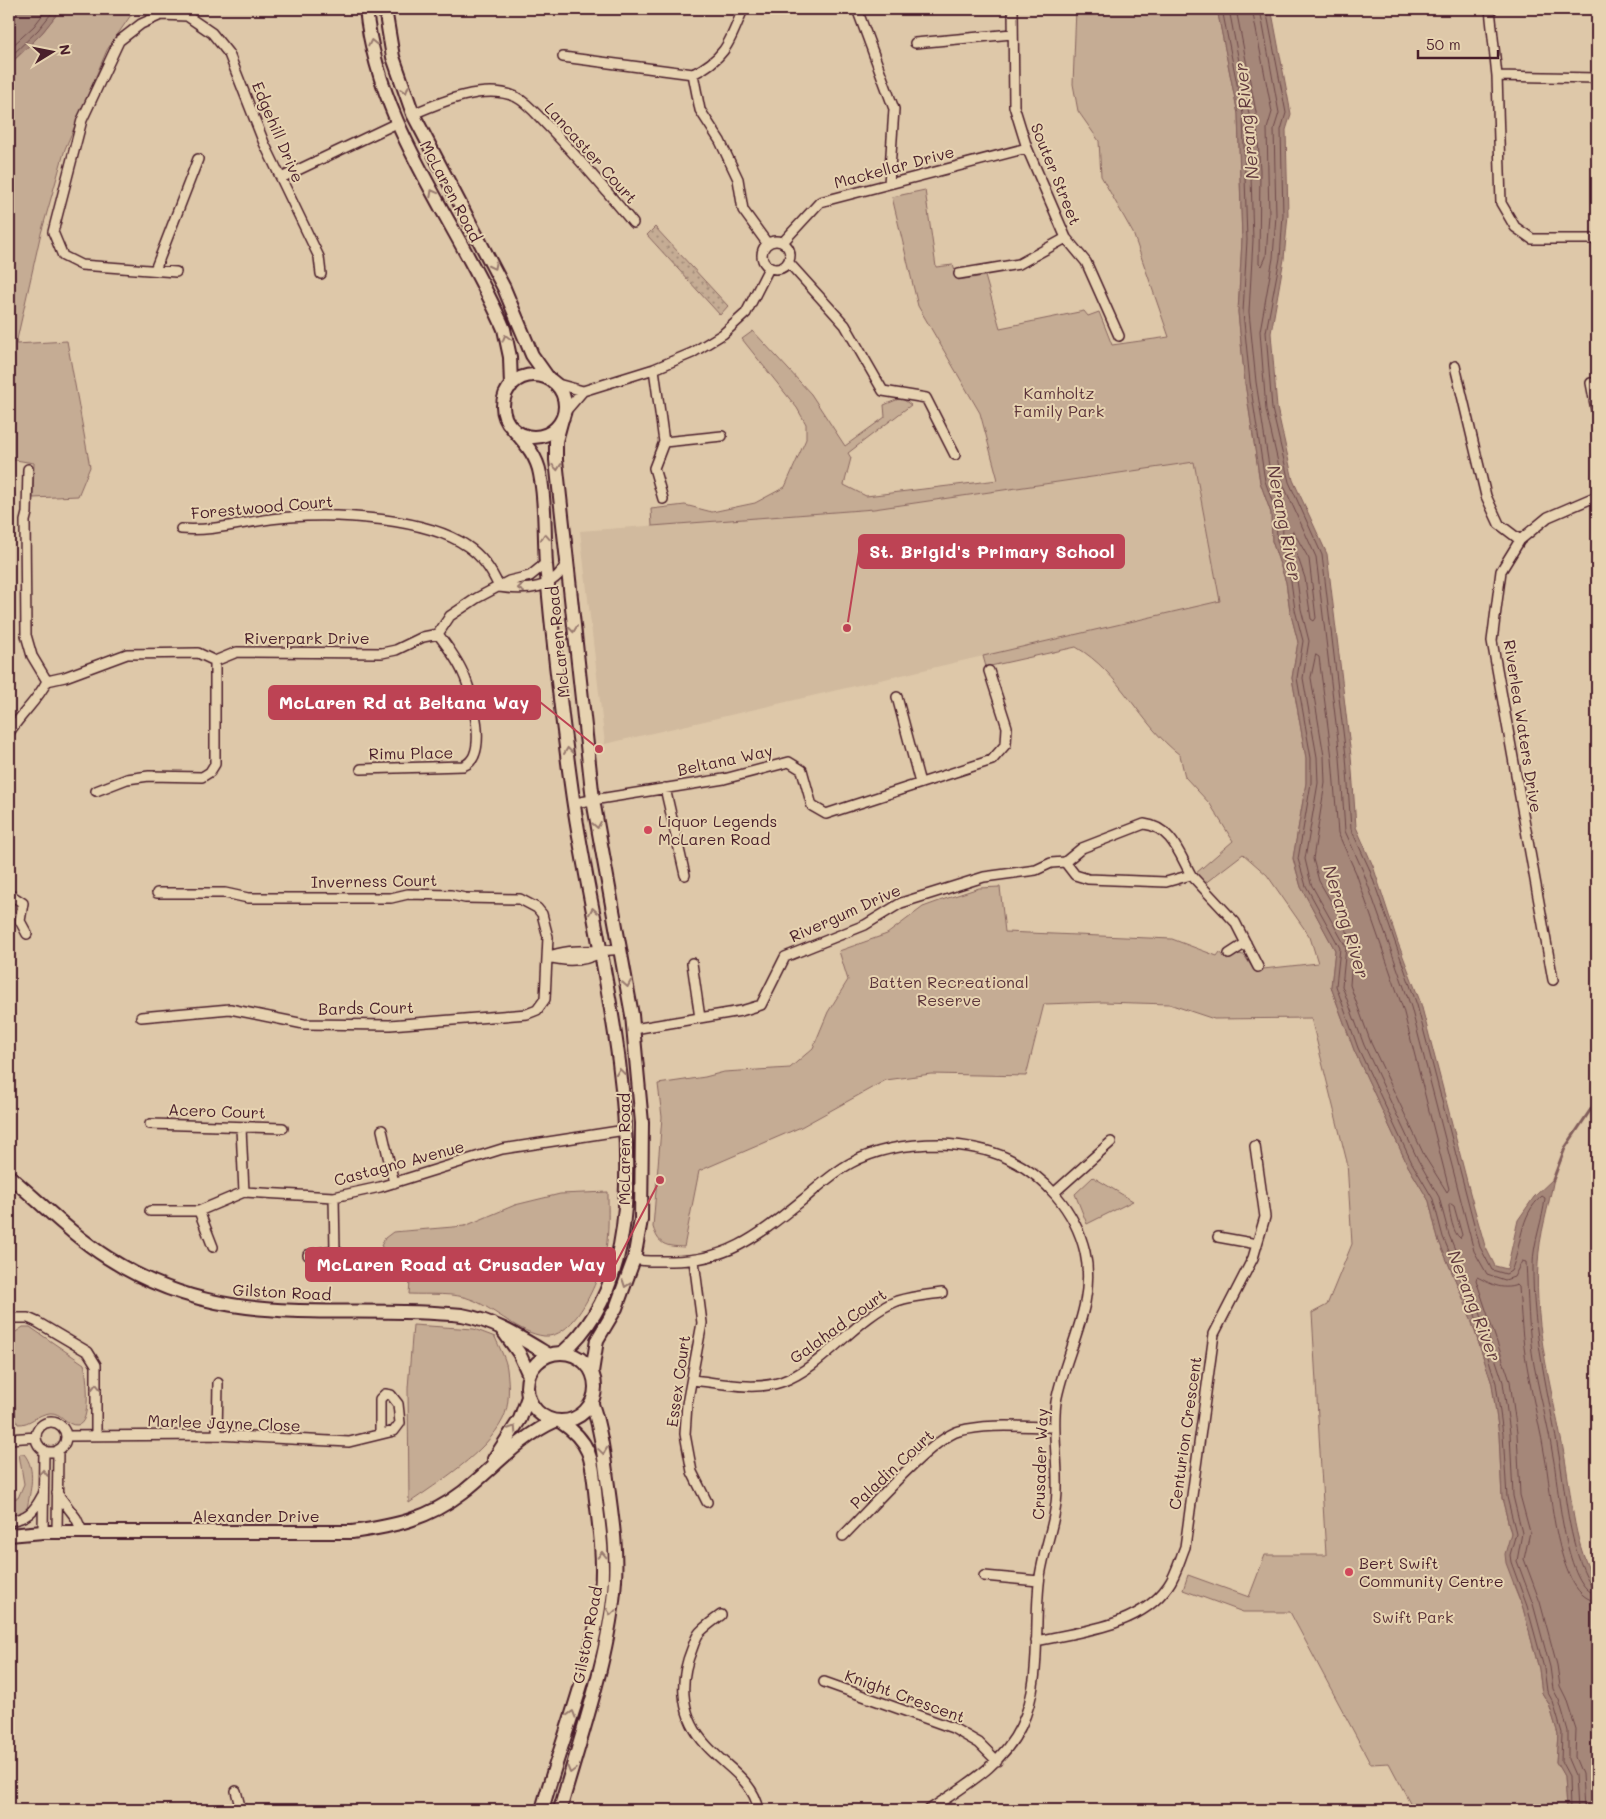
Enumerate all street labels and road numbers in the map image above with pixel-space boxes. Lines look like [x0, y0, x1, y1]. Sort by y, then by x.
street label: Edgehill Drive [248, 78, 309, 186]
street label: Lancaster Court [540, 98, 642, 208]
street label: Souter Street [1026, 120, 1086, 228]
street label: McLaren Road [416, 136, 487, 245]
street label: Mackellar Drive [831, 140, 956, 193]
street label: Forestwood Court [190, 490, 334, 523]
street label: McLaren Road [541, 585, 574, 699]
street label: Riverpark Drive [244, 627, 370, 648]
street label: Riverlea Waters Drive [1499, 638, 1548, 814]
street label: Beltana Way [675, 739, 775, 780]
street label: Rimu Place [368, 741, 454, 764]
street label: Inverness Court [311, 869, 437, 892]
street label: Rivergum Drive [786, 879, 904, 946]
street label: Bards Court [318, 996, 414, 1019]
street label: McLaren Road [613, 1093, 634, 1205]
street label: Acero Court [168, 1098, 266, 1123]
street label: Castagno Avenue [331, 1135, 466, 1190]
street label: Gilston Road [232, 1278, 332, 1305]
street label: Galahad Court [785, 1283, 890, 1368]
street label: Essex Court [661, 1334, 694, 1428]
street label: Centurion Crescent [1163, 1355, 1206, 1511]
street label: Crusader Way [1027, 1408, 1052, 1520]
street label: Marlee Jayne Close [147, 1409, 301, 1436]
street label: Paladin Court [845, 1424, 938, 1513]
street label: Alexander Drive [192, 1505, 320, 1526]
street label: Gilston Road [567, 1584, 606, 1685]
street label: Knight Crescent [842, 1664, 968, 1727]

